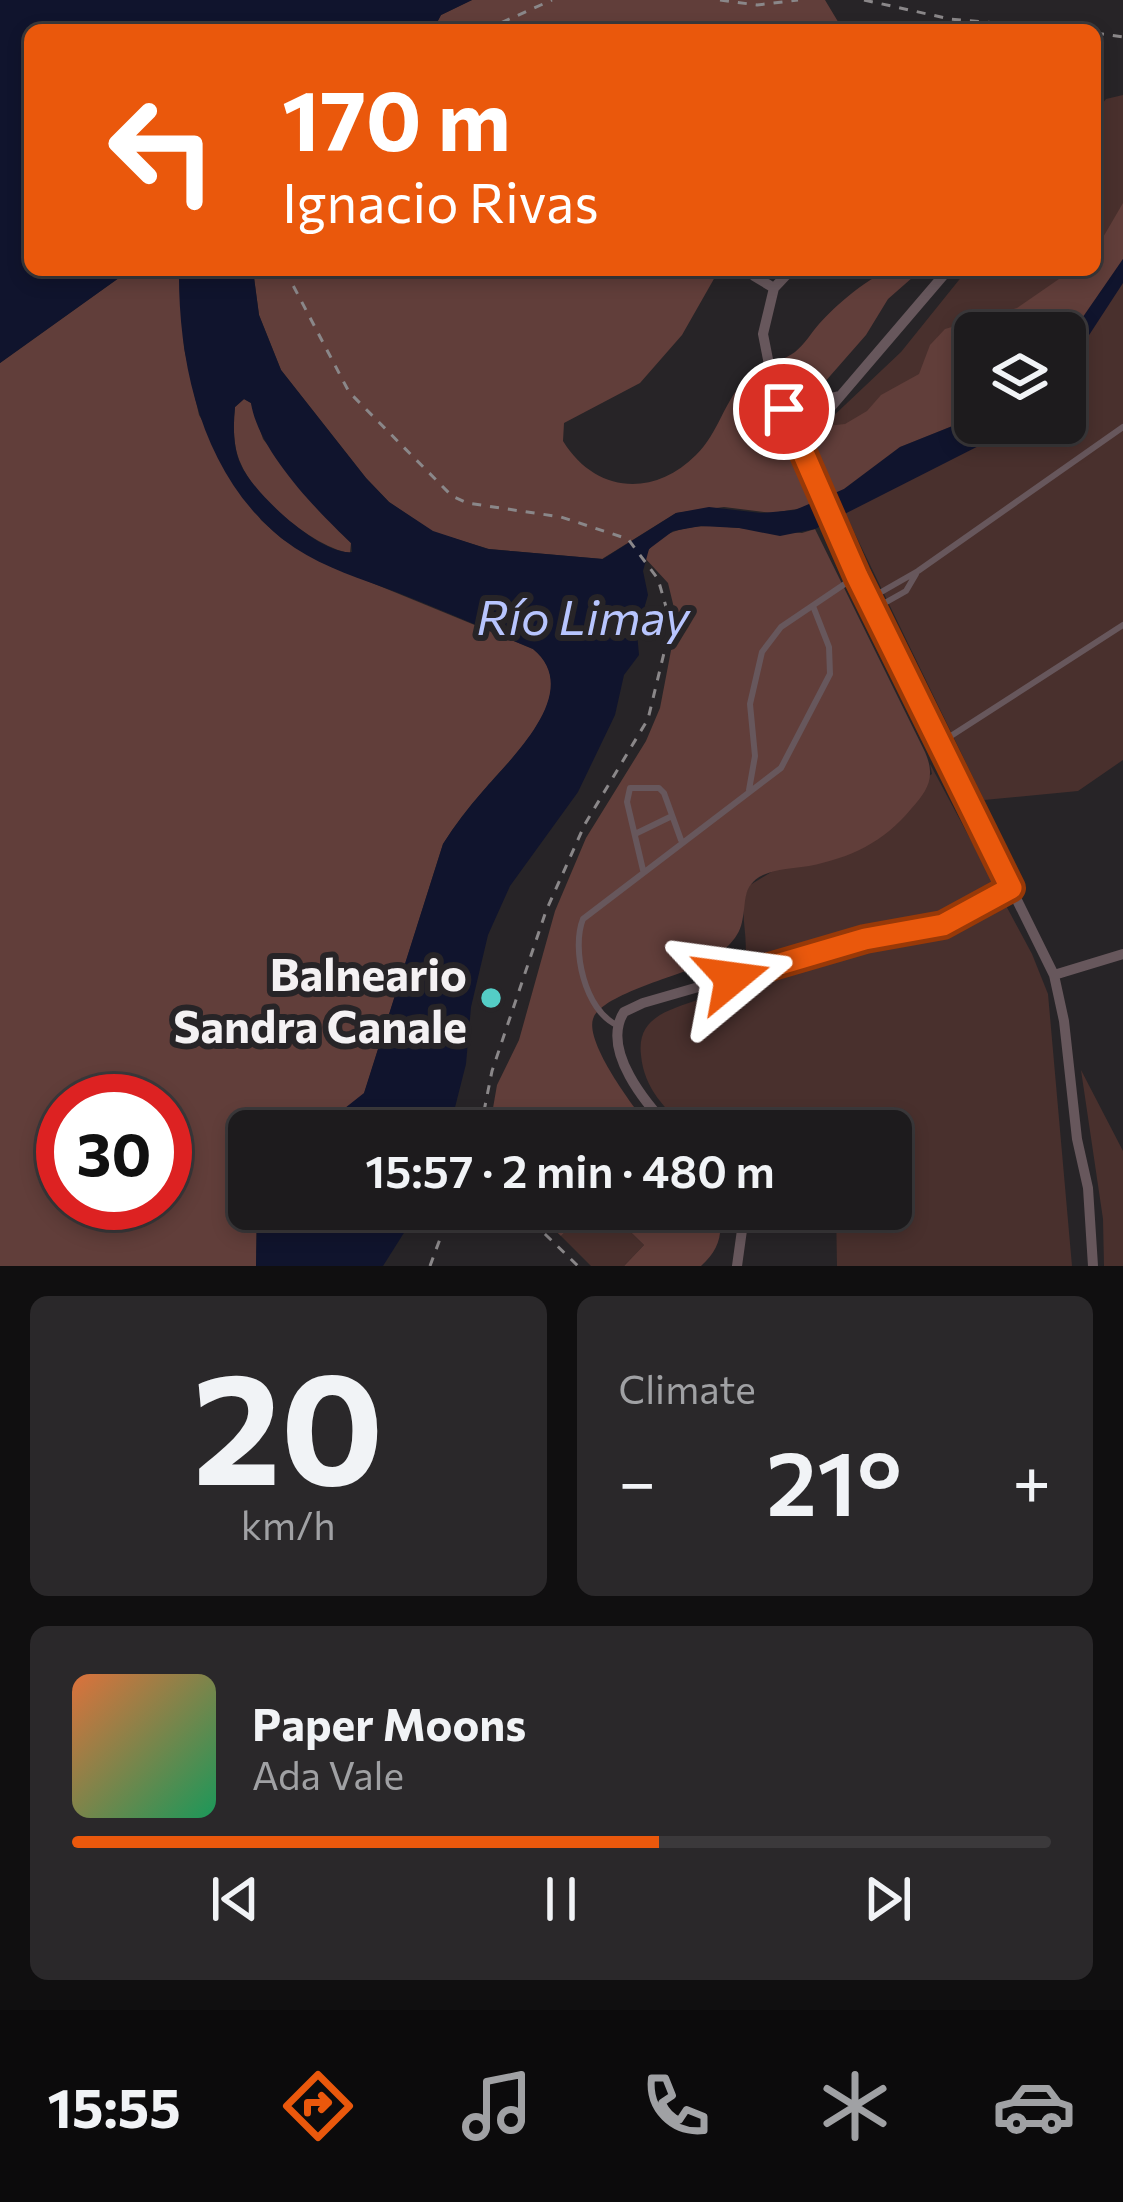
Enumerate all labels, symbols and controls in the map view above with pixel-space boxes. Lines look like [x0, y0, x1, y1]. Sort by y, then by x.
text: 170 m [282, 66, 511, 168]
icon: left [84, 72, 240, 228]
text: Ignacio Rivas [282, 168, 599, 234]
map controls [954, 312, 1086, 444]
button: layers [954, 312, 1086, 444]
pin [733, 358, 835, 460]
icon: arrive [751, 376, 817, 442]
water label: Río Limay [477, 586, 692, 645]
position arrow [669, 915, 795, 1041]
place label: Balneario Sandra Canale [173, 945, 467, 1052]
marker: Balneario Sandra Canale [478, 985, 504, 1011]
speed limit sign: 30 [36, 1074, 192, 1230]
text: 15:57 · 2 min · 480 m [365, 1142, 775, 1197]
text: 20 [193, 1326, 384, 1517]
text: Climate [619, 1364, 756, 1412]
text: 21° [766, 1424, 902, 1535]
text: − [619, 1439, 656, 1520]
text: + [1012, 1439, 1051, 1520]
text: km/h [241, 1500, 336, 1548]
text: Paper Moons [252, 1695, 526, 1750]
text: Ada Vale [252, 1750, 404, 1798]
icon: previous [202, 1866, 268, 1932]
icon: pause [528, 1866, 594, 1932]
icon: next [855, 1866, 921, 1932]
icon: directions [276, 2064, 360, 2148]
icon: music [455, 2064, 539, 2148]
icon: phone [634, 2064, 718, 2148]
icon: climate [813, 2064, 897, 2148]
icon: car [992, 2064, 1076, 2148]
text: 15:55 [47, 2073, 181, 2139]

